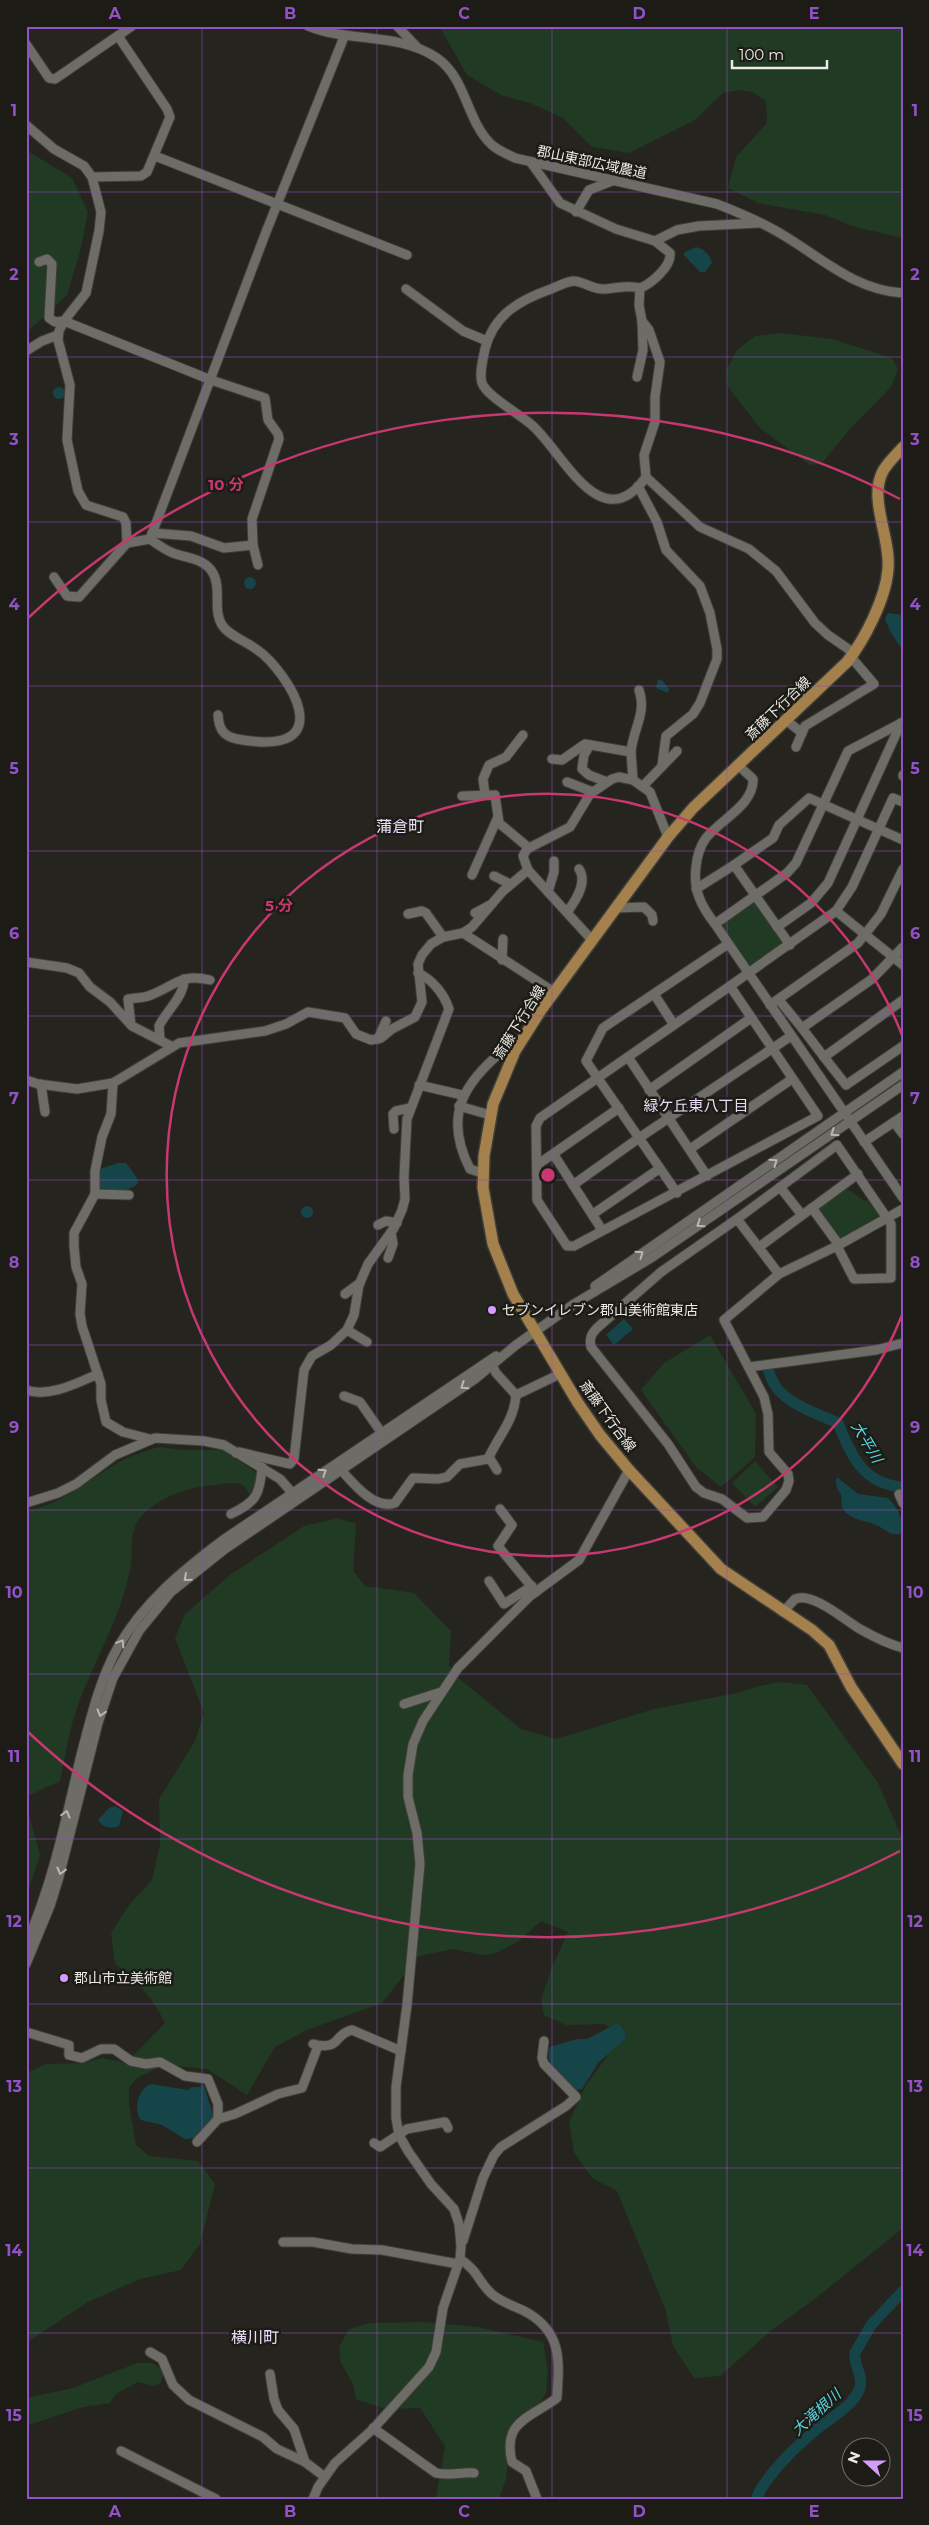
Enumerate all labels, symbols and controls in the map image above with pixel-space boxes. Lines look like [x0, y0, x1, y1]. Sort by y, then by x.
text: A [108, 4, 122, 23]
text: B [284, 4, 296, 23]
text: C [458, 4, 470, 23]
text: D [632, 4, 646, 23]
text: E [809, 4, 819, 23]
scale bar [732, 38, 826, 70]
text: 100 m [739, 45, 784, 64]
text: 1 [11, 101, 17, 120]
text: 1 [912, 101, 918, 120]
street label: 郡山東部広域農道 [535, 142, 649, 182]
text: 2 [9, 265, 19, 284]
text: 2 [910, 265, 920, 284]
text: 3 [8, 430, 19, 449]
text: 3 [909, 430, 920, 449]
text: 10 分 [208, 475, 244, 494]
text: 4 [8, 595, 20, 614]
text: 4 [909, 595, 921, 614]
street label: 斎藤下行合線 [742, 672, 814, 744]
text: 5 [9, 759, 19, 778]
text: 5 [910, 759, 920, 778]
district label: 蒲倉町 [376, 817, 424, 836]
text: 5 分 [265, 896, 293, 915]
text: 6 [9, 924, 19, 943]
text: 6 [910, 924, 920, 943]
street label: 斎藤下行合線 [489, 982, 549, 1062]
text: 7 [9, 1089, 19, 1108]
text: 7 [910, 1089, 920, 1108]
district label: 緑ケ丘東八丁目 [643, 1096, 749, 1115]
one-way arrow [830, 1126, 839, 1136]
one-way arrow [768, 1159, 778, 1168]
centre of rings [539, 1166, 557, 1184]
one-way arrow [696, 1218, 705, 1228]
one-way arrow [634, 1251, 644, 1260]
text: 8 [9, 1253, 19, 1272]
text: 8 [910, 1253, 920, 1272]
place label: セブンイレブン郡山美術館東店 [502, 1301, 698, 1319]
marker: セブンイレブン郡山美術館東店 [486, 1304, 498, 1316]
street label: 斎藤下行合線 [576, 1377, 640, 1455]
one-way arrow [460, 1380, 470, 1389]
text: 9 [9, 1418, 19, 1437]
water label: 大平川 [847, 1418, 888, 1468]
text: 9 [910, 1418, 920, 1437]
one-way arrow [317, 1469, 327, 1478]
one-way arrow [183, 1573, 192, 1582]
text: 10 [5, 1583, 23, 1602]
text: 10 [906, 1583, 924, 1602]
one-way arrow [115, 1639, 124, 1649]
one-way arrow [96, 1708, 106, 1717]
text: 11 [8, 1747, 20, 1766]
text: 11 [909, 1747, 921, 1766]
one-way arrow [61, 1810, 71, 1818]
one-way arrow [56, 1866, 67, 1875]
text: 12 [6, 1912, 22, 1931]
text: 12 [907, 1912, 923, 1931]
place label: 郡山市立美術館 [74, 1969, 172, 1987]
marker: 郡山市立美術館 [58, 1972, 70, 1984]
text: 13 [6, 2077, 22, 2096]
text: 13 [907, 2077, 923, 2096]
text: 14 [5, 2241, 23, 2260]
text: 14 [906, 2241, 924, 2260]
district label: 横川町 [231, 2328, 279, 2347]
water label: 大滝根川 [787, 2384, 846, 2439]
text: 15 [6, 2406, 22, 2425]
text: 15 [907, 2406, 923, 2425]
north arrow [842, 2438, 892, 2488]
text: N [843, 2449, 864, 2466]
text: A [108, 2502, 122, 2521]
text: B [284, 2502, 296, 2521]
text: C [458, 2502, 470, 2521]
text: D [632, 2502, 646, 2521]
text: E [809, 2502, 819, 2521]

